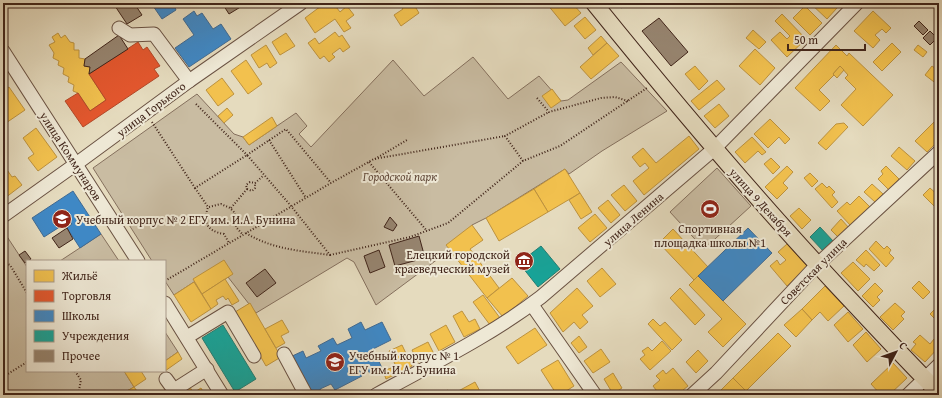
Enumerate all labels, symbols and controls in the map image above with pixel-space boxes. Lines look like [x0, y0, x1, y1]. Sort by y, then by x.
scale bar [788, 26, 865, 52]
text: 50 m [794, 31, 818, 48]
street label: улица Горького [112, 77, 189, 141]
street label: улица Коммунаров [35, 107, 106, 204]
street label: улица 9 Декабря [725, 163, 797, 240]
park label: Городской парк [362, 168, 437, 185]
street label: улица Ленина [598, 188, 667, 251]
sports icon: Спортивная площадка школы №1 [699, 198, 721, 220]
school or university icon: Учебный корпус № 2 ЕГУ им. И.А. Бунина [51, 208, 73, 230]
place label: Учебный корпус № 2 ЕГУ им. И.А. Бунина [76, 211, 296, 228]
place label: Спортивная площадка школы №1 [654, 220, 766, 251]
street label: Советская улица [776, 234, 850, 308]
place label: Елецкий городской краеведческий музей [395, 246, 510, 277]
museum icon: Елецкий городской краеведческий музей [513, 250, 535, 272]
legend [26, 260, 166, 372]
text: Жильё [61, 267, 98, 284]
text: Торговля [62, 287, 111, 304]
text: Школы [62, 307, 100, 324]
text: Учреждения [62, 327, 129, 344]
north arrow [876, 332, 916, 372]
text: С [895, 338, 912, 353]
text: Прочее [62, 347, 100, 364]
place label: Учебный корпус № 1 ЕГУ им. И.А. Бунина [349, 347, 459, 378]
school or university icon: Учебный корпус № 1 ЕГУ им. И.А. Бунина [324, 351, 346, 373]

